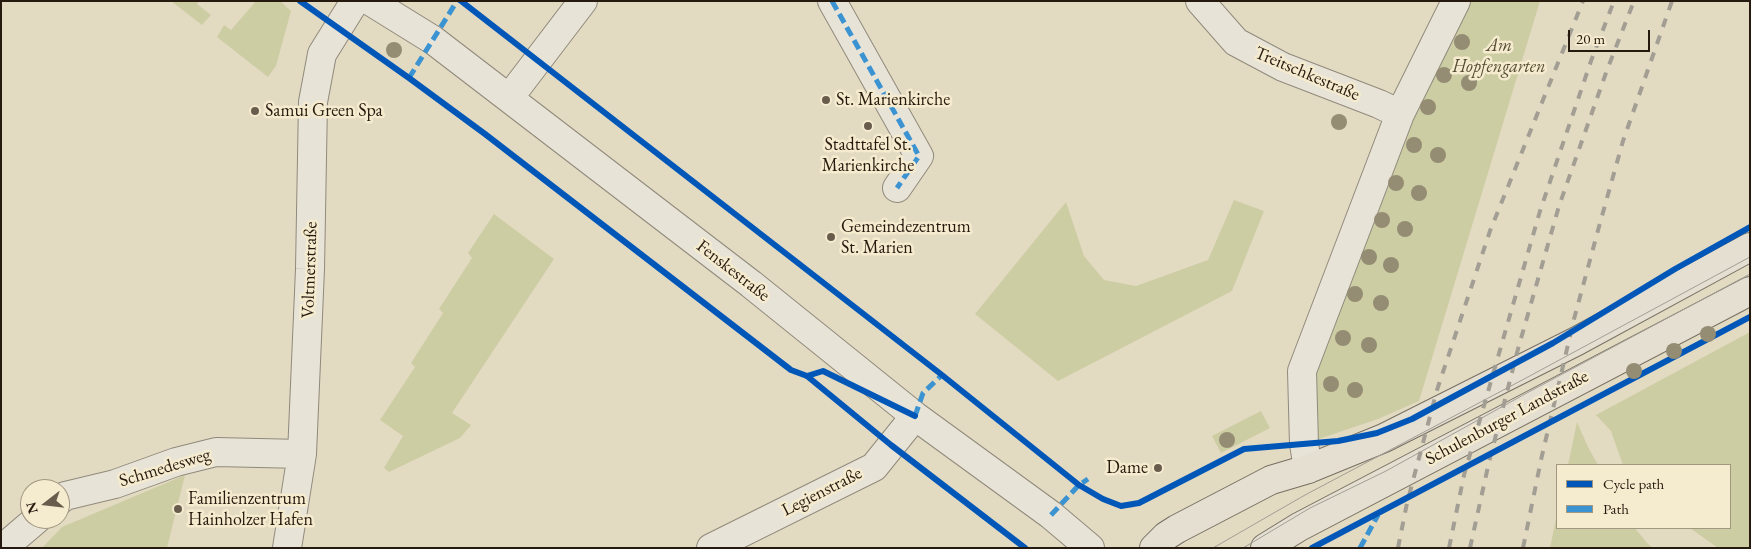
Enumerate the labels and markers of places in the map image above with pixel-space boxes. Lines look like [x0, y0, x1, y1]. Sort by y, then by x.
place label: St. Marienkirche [836, 89, 950, 111]
marker: St. Marienkirche [820, 94, 832, 106]
place label: Samui Green Spa [265, 100, 383, 122]
marker: Samui Green Spa [249, 105, 261, 117]
marker: Stadttafel St. Marienkirche [862, 120, 874, 132]
place label: Stadttafel St. Marienkirche [822, 134, 914, 176]
place label: Gemeindezentrum St. Marien [841, 216, 971, 258]
marker: Gemeindezentrum St. Marien [825, 231, 837, 243]
place label: Dame [1106, 457, 1148, 479]
marker: Dame [1152, 462, 1164, 474]
place label: Familienzentrum Hainholzer Hafen [188, 488, 313, 530]
marker: Familienzentrum Hainholzer Hafen [172, 503, 184, 515]

